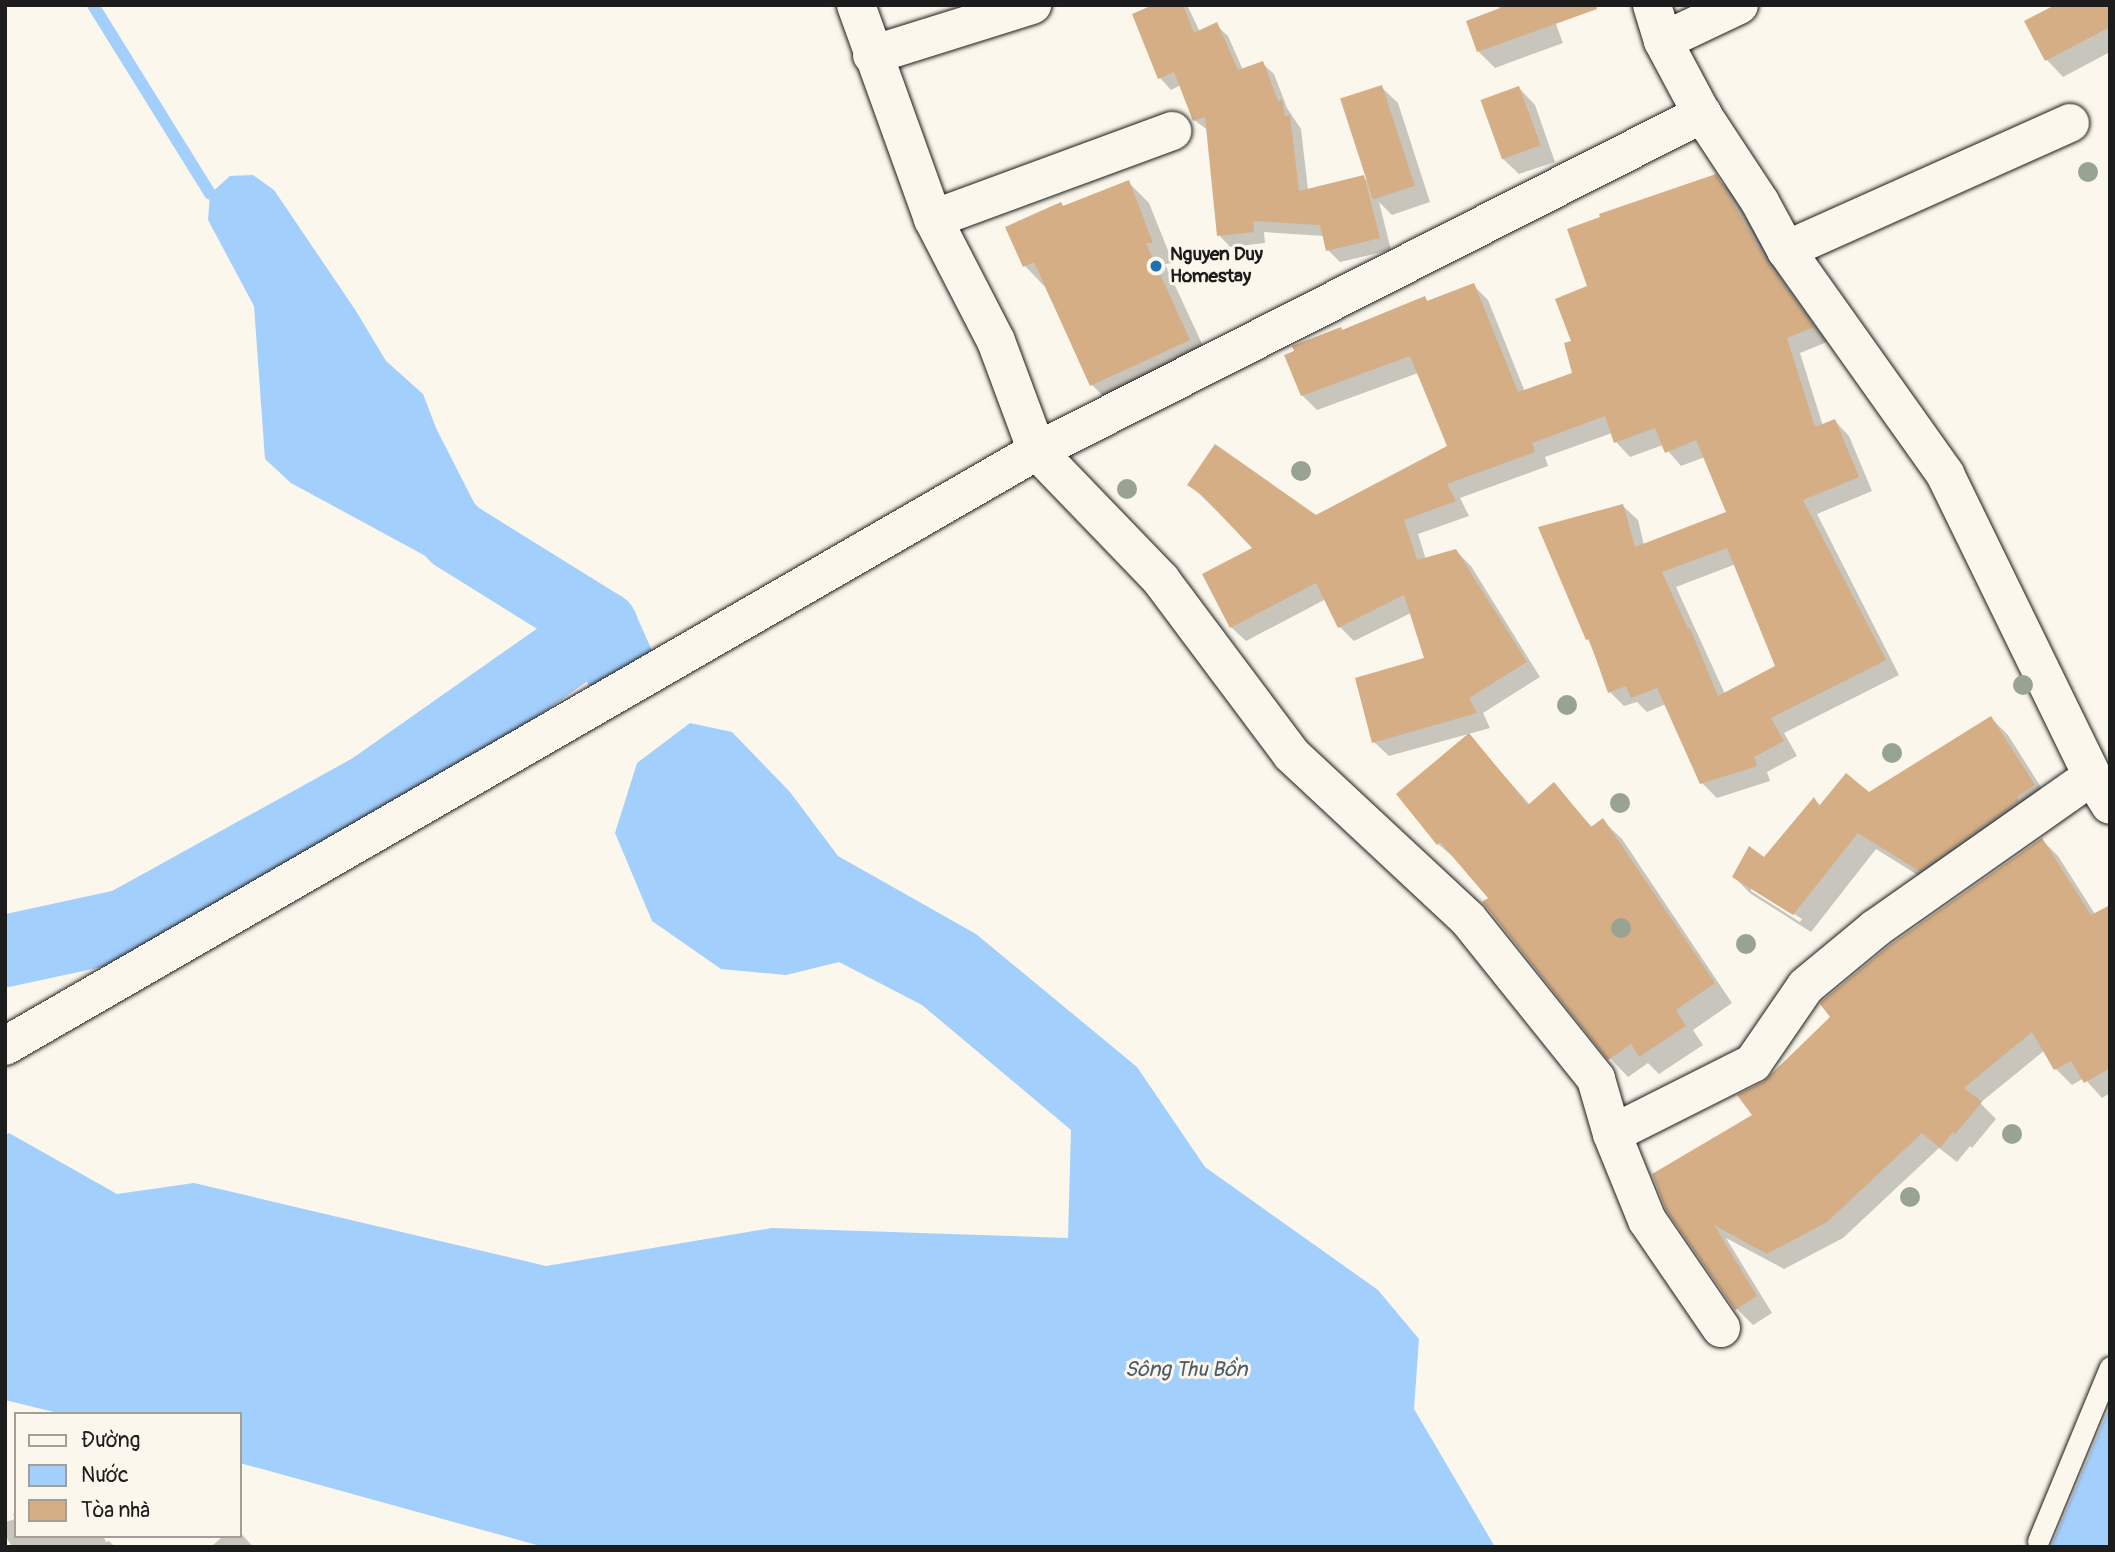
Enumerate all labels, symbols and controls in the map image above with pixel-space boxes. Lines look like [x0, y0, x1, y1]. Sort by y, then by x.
place label: Nguyen Duy Homestay [1170, 244, 1263, 288]
marker: Nguyen Duy Homestay [1148, 258, 1164, 274]
water label: Sông Thu Bồn [1125, 1357, 1247, 1383]
legend [14, 1412, 242, 1538]
text: Đường [81, 1427, 140, 1454]
text: Nước [81, 1462, 129, 1489]
text: Tòa nhà [81, 1497, 150, 1524]

